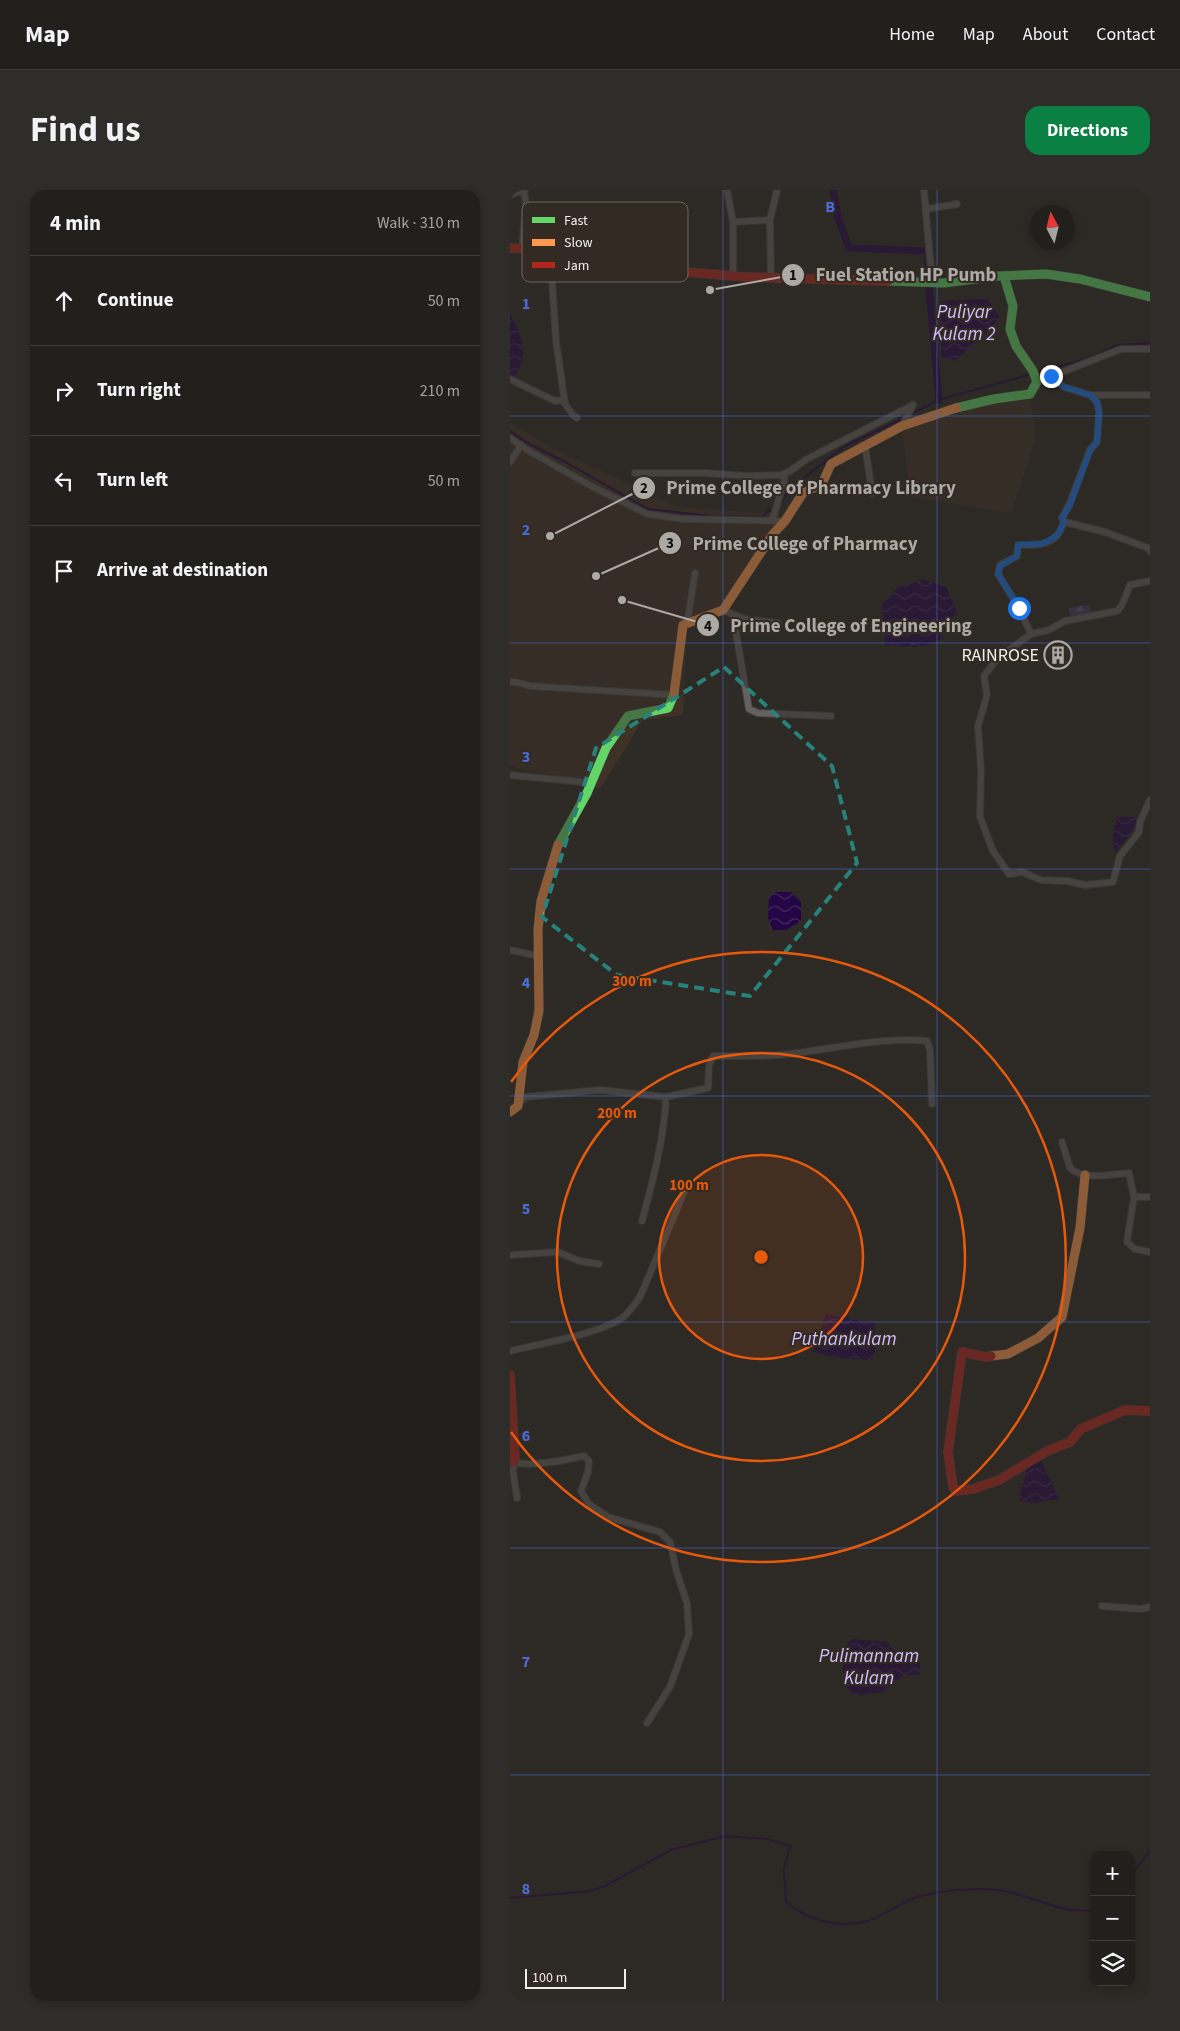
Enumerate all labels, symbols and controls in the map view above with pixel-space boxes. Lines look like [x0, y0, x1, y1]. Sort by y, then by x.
text: Map [25, 17, 70, 52]
text: Home [889, 22, 935, 47]
text: Map [963, 22, 995, 47]
text: About [1023, 22, 1068, 47]
text: Contact [1096, 22, 1155, 47]
text: Find us [30, 105, 140, 155]
button: Directions [1025, 106, 1150, 155]
text: B [825, 196, 835, 218]
legend [522, 202, 688, 282]
north arrow [1030, 205, 1075, 250]
text: 4 min [50, 208, 101, 238]
text: Fast [564, 211, 588, 231]
text: Walk · 310 m [377, 212, 460, 234]
text: Slow [564, 233, 593, 253]
text: Jam [564, 256, 589, 276]
callout: Fuel Station HP Pumb [780, 258, 1006, 292]
text: Fuel Station HP Pumb [816, 262, 997, 289]
text: 1 [789, 265, 797, 286]
icon: ahead [50, 287, 78, 315]
text: Continue [97, 287, 174, 314]
text: 50 m [428, 290, 460, 312]
text: 1 [522, 293, 530, 315]
water label: Puliyar Kulam 2 [932, 299, 996, 348]
route end [1040, 365, 1063, 388]
icon: right [50, 377, 78, 405]
text: Turn right [97, 377, 181, 404]
text: 210 m [420, 380, 460, 402]
icon: left [50, 467, 78, 495]
text: Turn left [97, 467, 168, 494]
text: 50 m [428, 470, 460, 492]
callout: Prime College of Pharmacy Library [631, 471, 966, 505]
text: Prime College of Pharmacy Library [666, 475, 956, 502]
text: 2 [640, 478, 648, 499]
text: 2 [522, 519, 530, 541]
callout: Prime College of Pharmacy [657, 526, 928, 560]
text: Prime College of Pharmacy [692, 531, 918, 558]
text: 3 [666, 533, 674, 554]
icon: arrive [50, 557, 78, 585]
text: Arrive at destination [97, 557, 268, 584]
route start [1008, 597, 1031, 620]
callout: Prime College of Engineering [695, 608, 982, 642]
text: Prime College of Engineering [730, 613, 972, 640]
text: 4 [704, 616, 712, 637]
building icon: RAINROSE [1043, 640, 1073, 670]
place label: RAINROSE [961, 643, 1039, 668]
text: 3 [522, 746, 530, 768]
text: 300 m [612, 971, 652, 992]
text: 4 [522, 972, 531, 994]
text: 200 m [597, 1103, 637, 1124]
text: 100 m [669, 1175, 709, 1196]
text: 5 [522, 1198, 530, 1220]
centre of rings [752, 1248, 770, 1266]
water label: Puthankulam [791, 1326, 897, 1353]
text: 6 [522, 1425, 530, 1447]
water label: Pulimannam Kulam [819, 1643, 919, 1692]
text: 7 [522, 1651, 530, 1673]
map controls [1090, 1851, 1135, 1986]
button: + [1090, 1851, 1135, 1896]
text: 8 [522, 1878, 530, 1900]
button: − [1090, 1896, 1135, 1941]
button: layers [1090, 1941, 1135, 1986]
scale bar [525, 1966, 626, 1989]
text: 100 m [532, 1968, 567, 1988]

